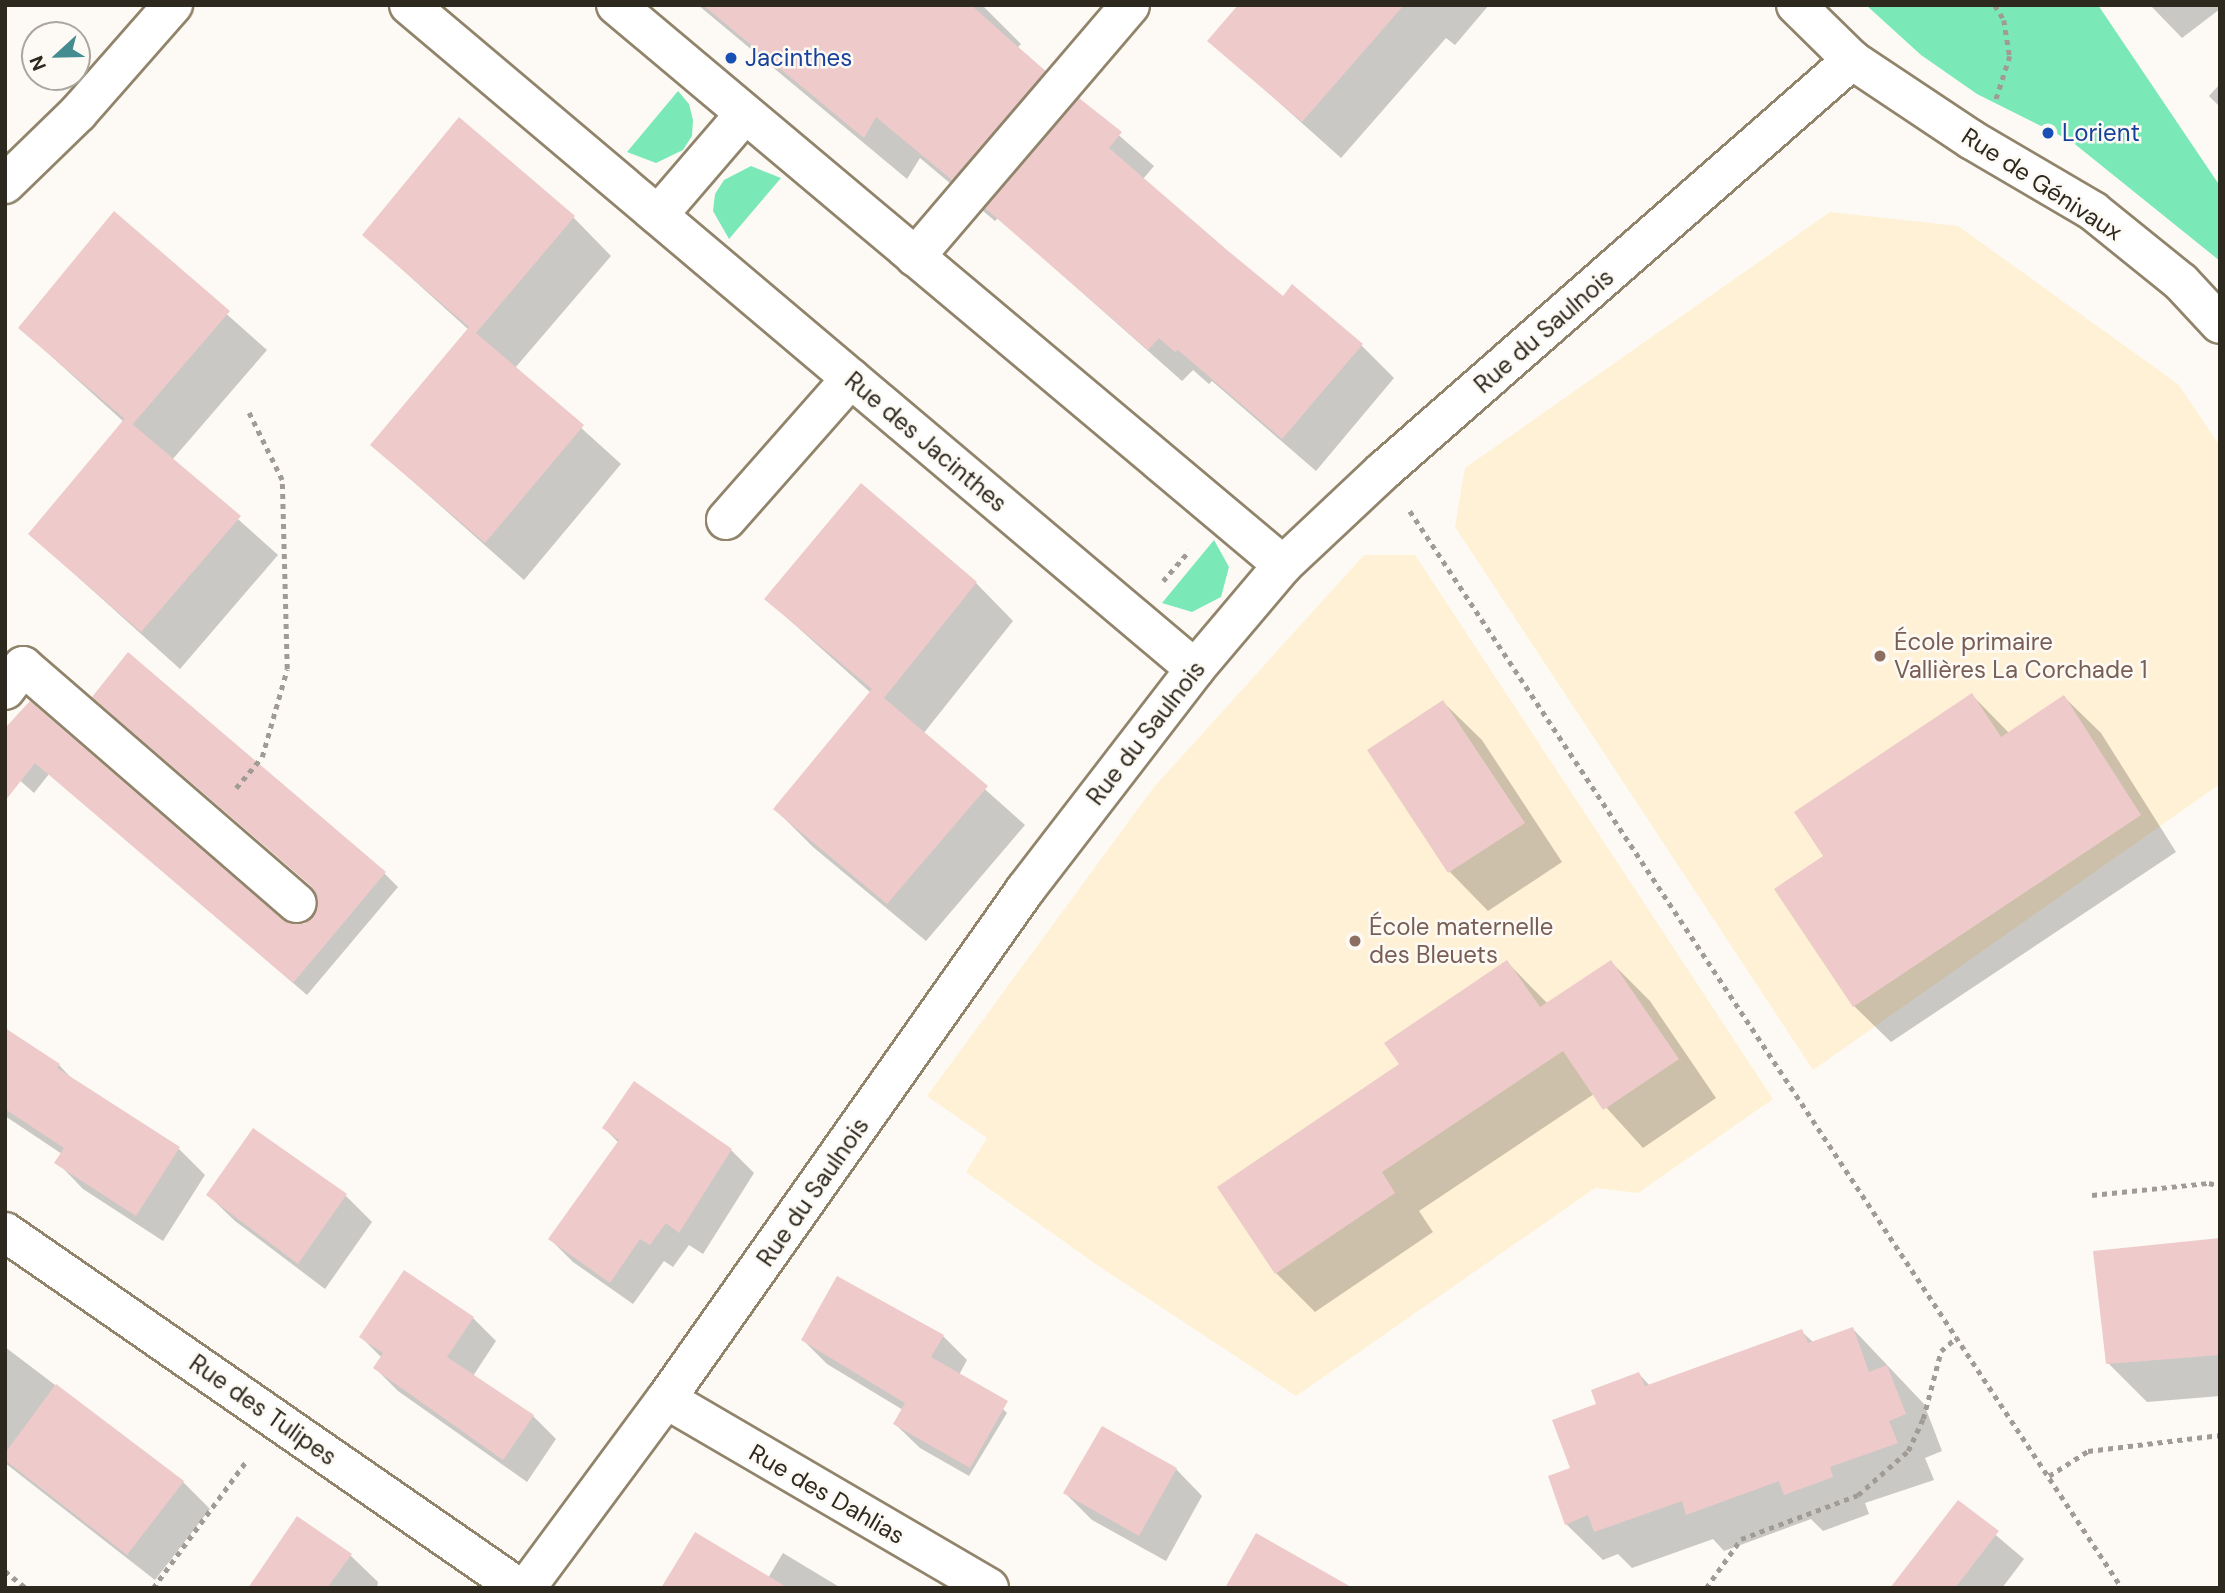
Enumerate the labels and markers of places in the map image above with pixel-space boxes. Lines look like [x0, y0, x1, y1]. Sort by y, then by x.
place label: Jacinthes [745, 44, 852, 72]
marker: Jacinthes [723, 50, 739, 66]
place label: Lorient [2062, 119, 2140, 147]
marker: Lorient [2040, 125, 2056, 141]
place label: École primaire Vallières La Corchade 1 [1894, 628, 2147, 684]
marker: École primaire Vallières La Corchade 1 [1872, 648, 1888, 664]
place label: École maternelle des Bleuets [1369, 913, 1553, 969]
marker: École maternelle des Bleuets [1347, 933, 1363, 949]

